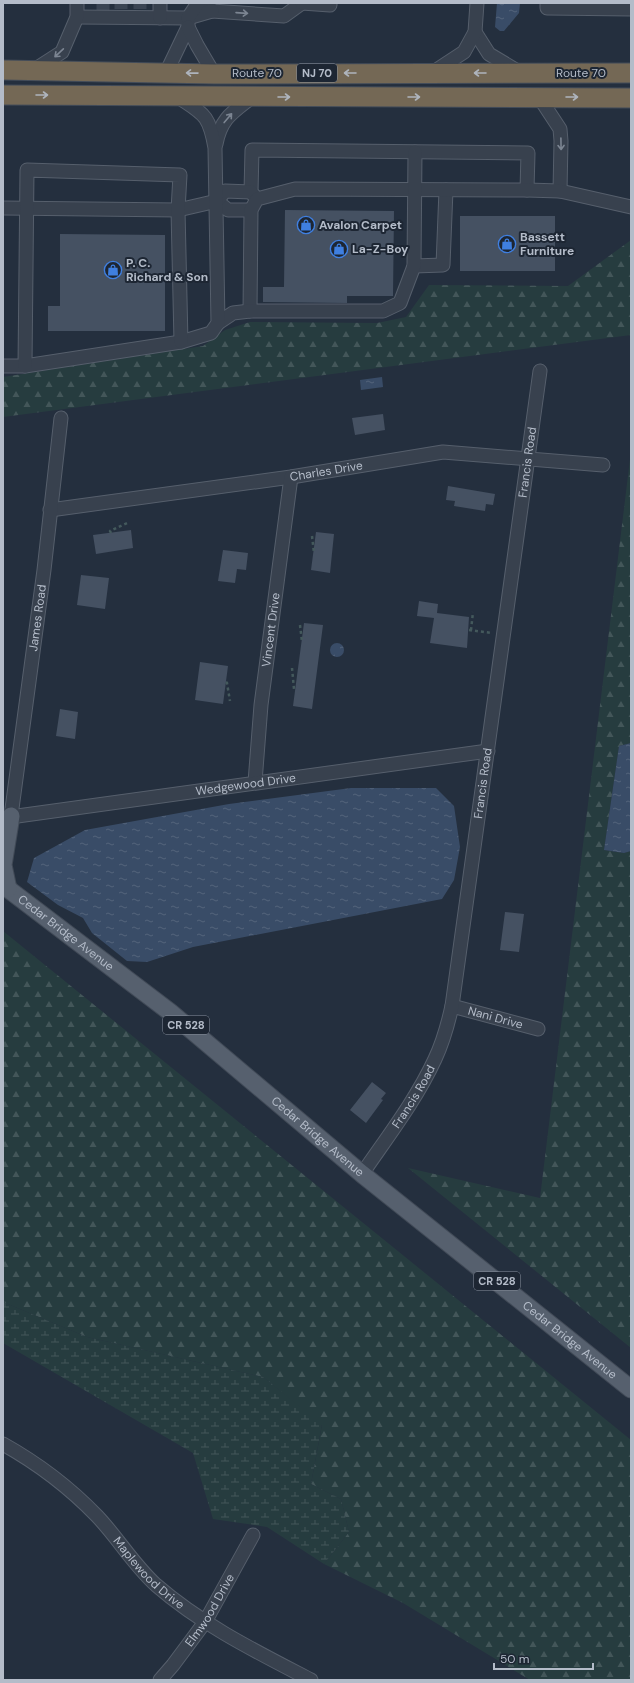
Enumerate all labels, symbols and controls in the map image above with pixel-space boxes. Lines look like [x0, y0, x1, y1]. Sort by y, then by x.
one-way arrow [235, 9, 248, 17]
one-way arrow [54, 48, 64, 57]
road number: NJ 70 [297, 64, 337, 82]
street label: Route 70 [232, 65, 282, 81]
street label: Route 70 [556, 65, 606, 81]
one-way arrow [186, 69, 199, 77]
one-way arrow [344, 69, 357, 77]
one-way arrow [474, 69, 487, 77]
one-way arrow [35, 91, 48, 99]
one-way arrow [277, 93, 290, 101]
one-way arrow [407, 93, 420, 101]
one-way arrow [565, 93, 578, 101]
one-way arrow [223, 113, 232, 124]
one-way arrow [557, 137, 565, 150]
shop icon: Avalon Carpet [296, 215, 316, 235]
place label: Avalon Carpet [319, 217, 402, 233]
place label: Bassett Furniture [520, 229, 574, 259]
shop icon: Bassett Furniture [497, 234, 517, 254]
shop icon: La-Z-Boy [329, 239, 349, 259]
place label: La-Z-Boy [352, 241, 409, 257]
place label: P. C. Richard & Son [126, 255, 208, 285]
shop icon: P. C. Richard & Son [103, 260, 123, 280]
street label: Francis Road [515, 426, 540, 499]
street label: Charles Drive [289, 457, 364, 485]
street label: James Road [25, 583, 50, 652]
street label: Vincent Drive [258, 592, 284, 668]
street label: Francis Road [470, 747, 496, 820]
street label: Wedgewood Drive [195, 770, 297, 799]
street label: Cedar Bridge Avenue [15, 891, 117, 975]
street label: Nani Drive [466, 1003, 525, 1033]
road number: CR 528 [163, 1016, 209, 1034]
street label: Francis Road [388, 1062, 439, 1131]
street label: Cedar Bridge Avenue [268, 1093, 368, 1180]
road number: CR 528 [474, 1272, 520, 1290]
street label: Cedar Bridge Avenue [519, 1297, 620, 1383]
street label: Maplewood Drive [110, 1533, 188, 1613]
street label: Elmwood Drive [181, 1571, 238, 1650]
scale bar [494, 1645, 593, 1671]
text: 50 m [500, 1651, 529, 1667]

